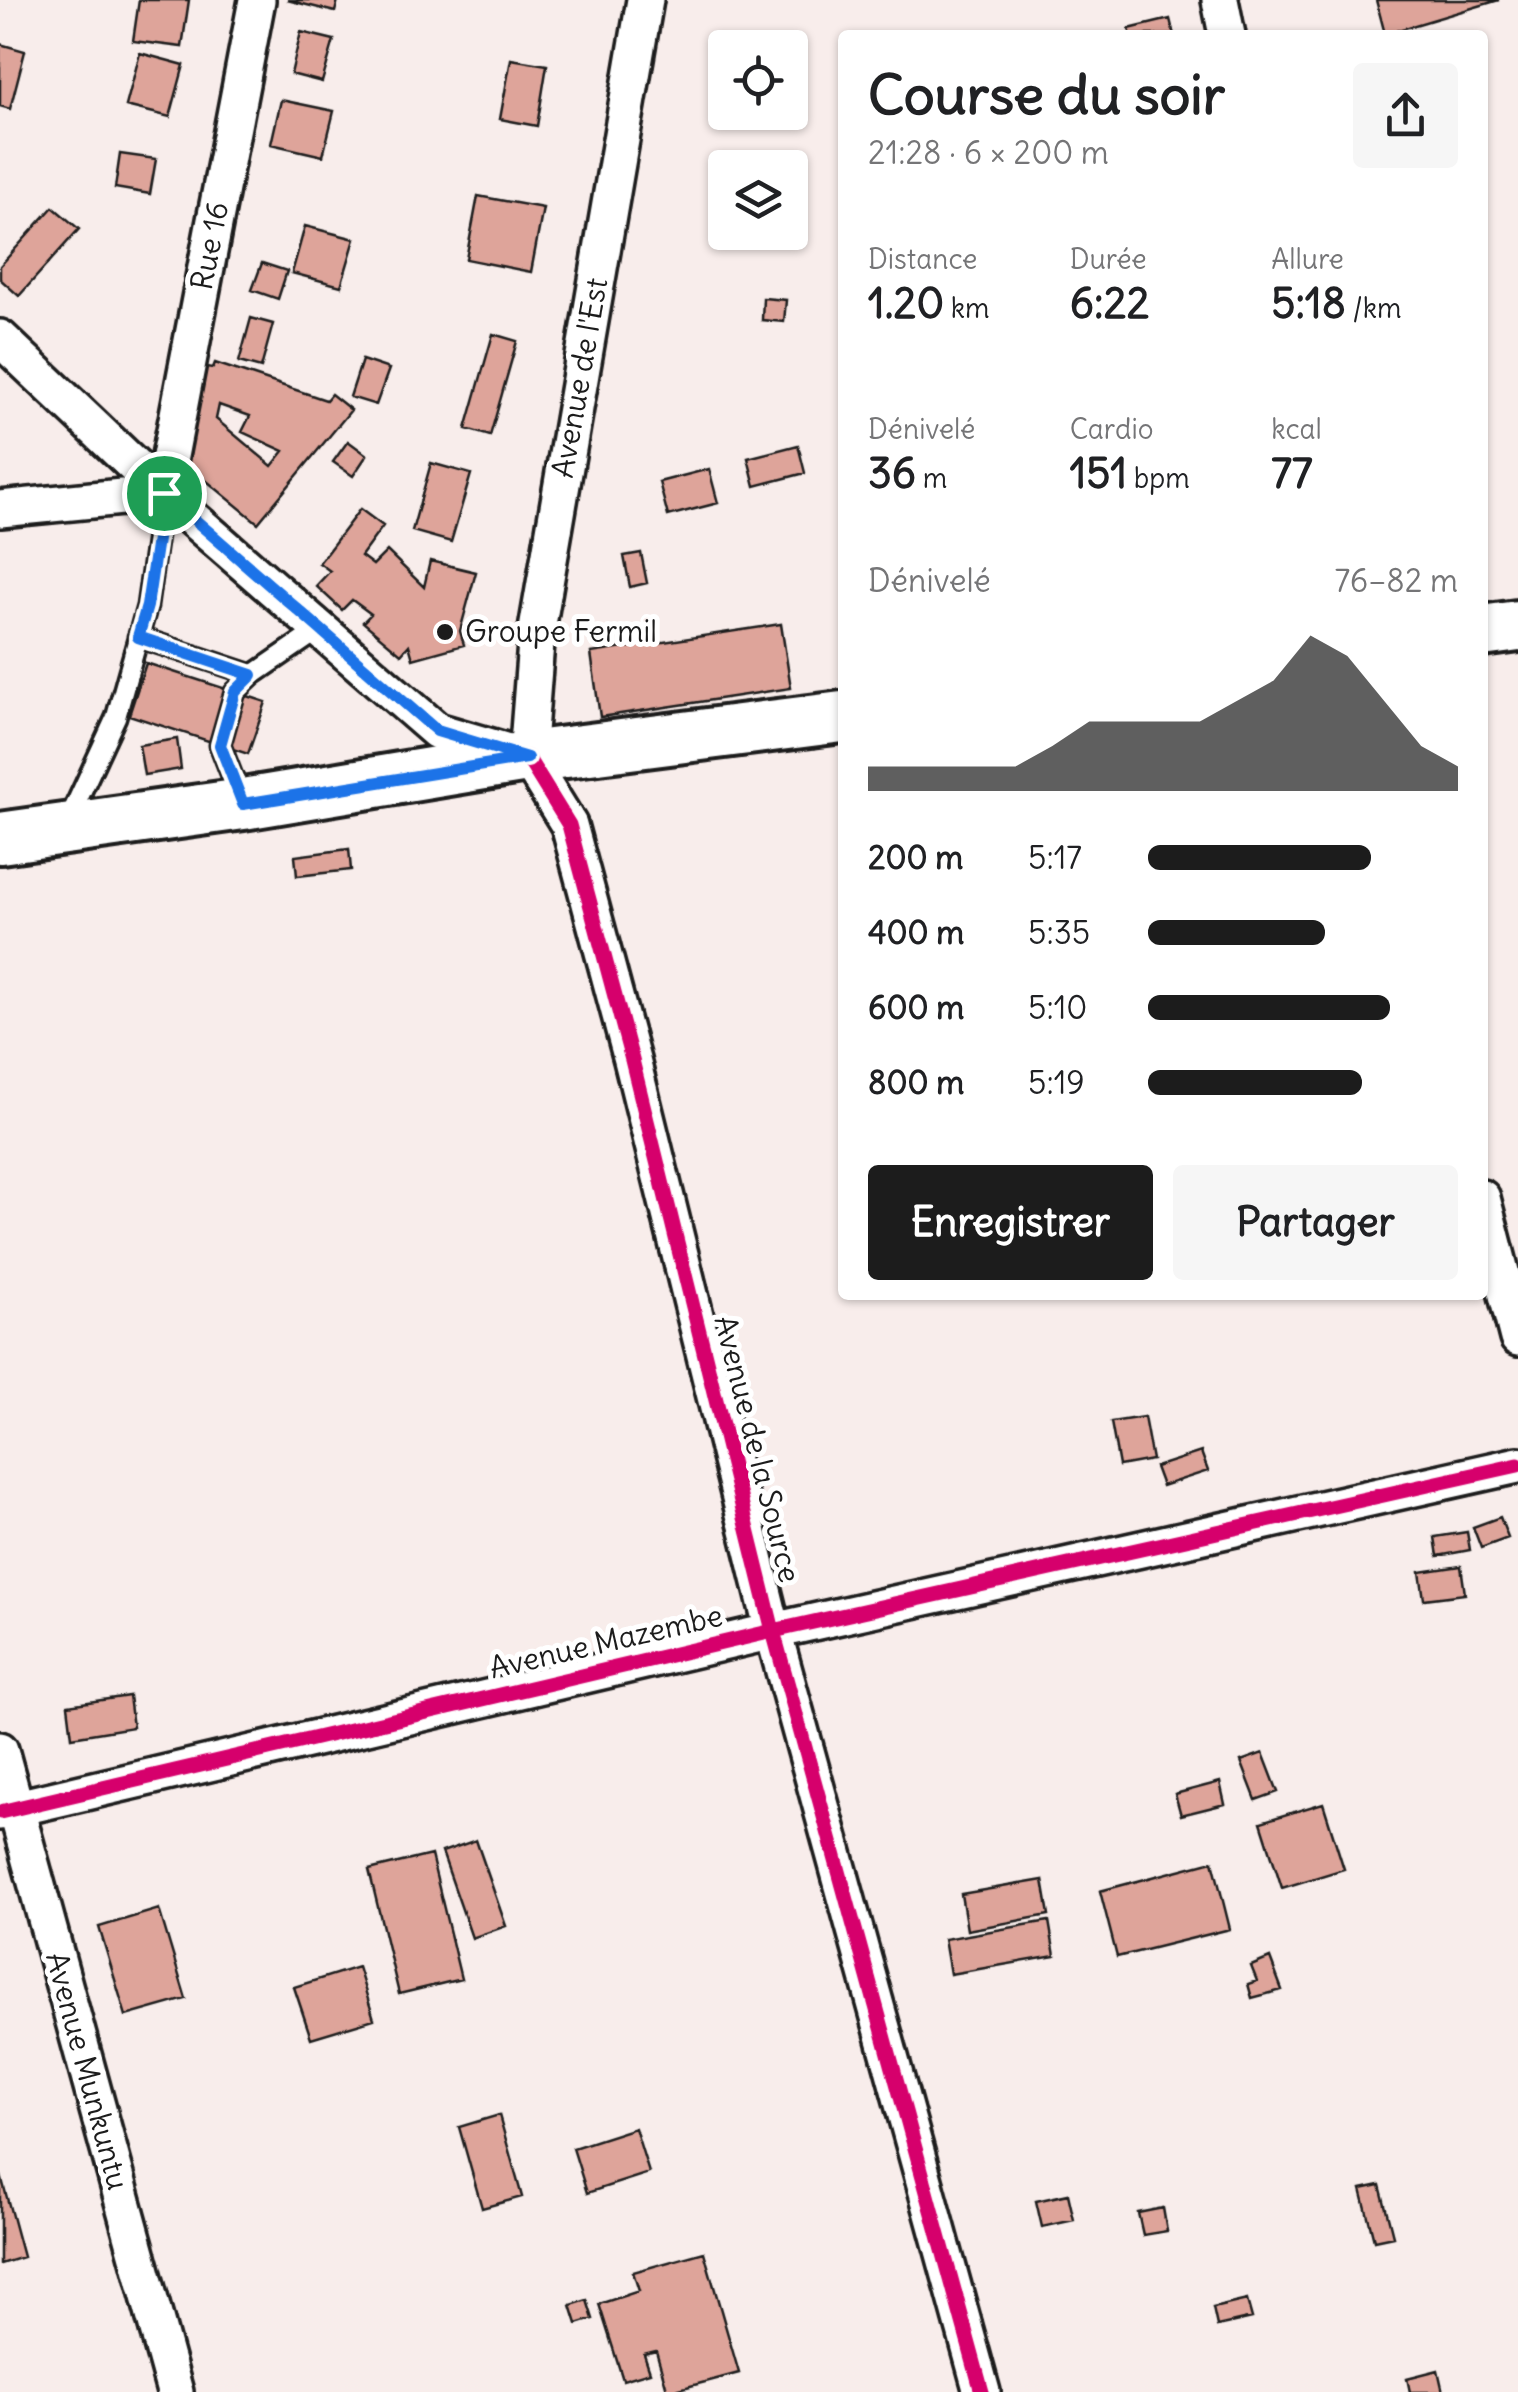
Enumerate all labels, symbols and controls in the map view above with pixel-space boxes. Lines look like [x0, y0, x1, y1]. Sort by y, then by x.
map controls [708, 30, 808, 250]
button: locate [708, 30, 808, 130]
text: Course du soir [868, 60, 1225, 129]
button: share [1353, 63, 1458, 168]
text: 21:28 · 6 × 200 m [868, 132, 1109, 173]
button: layers [708, 150, 808, 250]
street label: Rue 16 [182, 199, 236, 293]
text: Distance [868, 241, 977, 277]
text: Durée [1070, 241, 1147, 277]
text: Allure [1271, 241, 1344, 277]
street label: Avenue de l'Est [543, 275, 615, 481]
text: 1.20 [868, 277, 944, 329]
text: 6:22 [1070, 277, 1149, 329]
text: 5:18 [1271, 277, 1346, 329]
text: km [944, 290, 990, 326]
text: /km [1346, 290, 1402, 326]
text: Dénivelé [868, 411, 975, 447]
text: Cardio [1070, 411, 1153, 447]
text: kcal [1271, 411, 1322, 447]
text: 36 [868, 447, 916, 499]
text: 151 [1070, 447, 1127, 499]
text: 77 [1271, 447, 1313, 499]
pin [122, 451, 207, 536]
text: m [916, 460, 947, 496]
text: bpm [1127, 460, 1190, 496]
icon: arrive [137, 466, 192, 521]
text: Dénivelé [868, 560, 991, 601]
text: 76–82 m [1334, 560, 1458, 601]
place label: Groupe Fermil [465, 612, 657, 650]
marker: Groupe Fermil [434, 621, 456, 643]
text: 200 m [868, 837, 963, 878]
text: 5:17 [1028, 837, 1082, 878]
text: 400 m [868, 912, 964, 953]
text: 5:35 [1028, 912, 1090, 953]
text: 600 m [868, 987, 964, 1028]
text: 5:10 [1028, 987, 1087, 1028]
text: 800 m [868, 1062, 964, 1103]
text: 5:19 [1028, 1062, 1085, 1103]
button: Enregistrer [868, 1165, 1153, 1280]
button: Partager [1173, 1165, 1458, 1280]
street label: Avenue de la Source [706, 1312, 809, 1586]
street label: Avenue Mazembe [486, 1596, 726, 1686]
street label: Avenue Munkuntu [38, 1948, 138, 2194]

